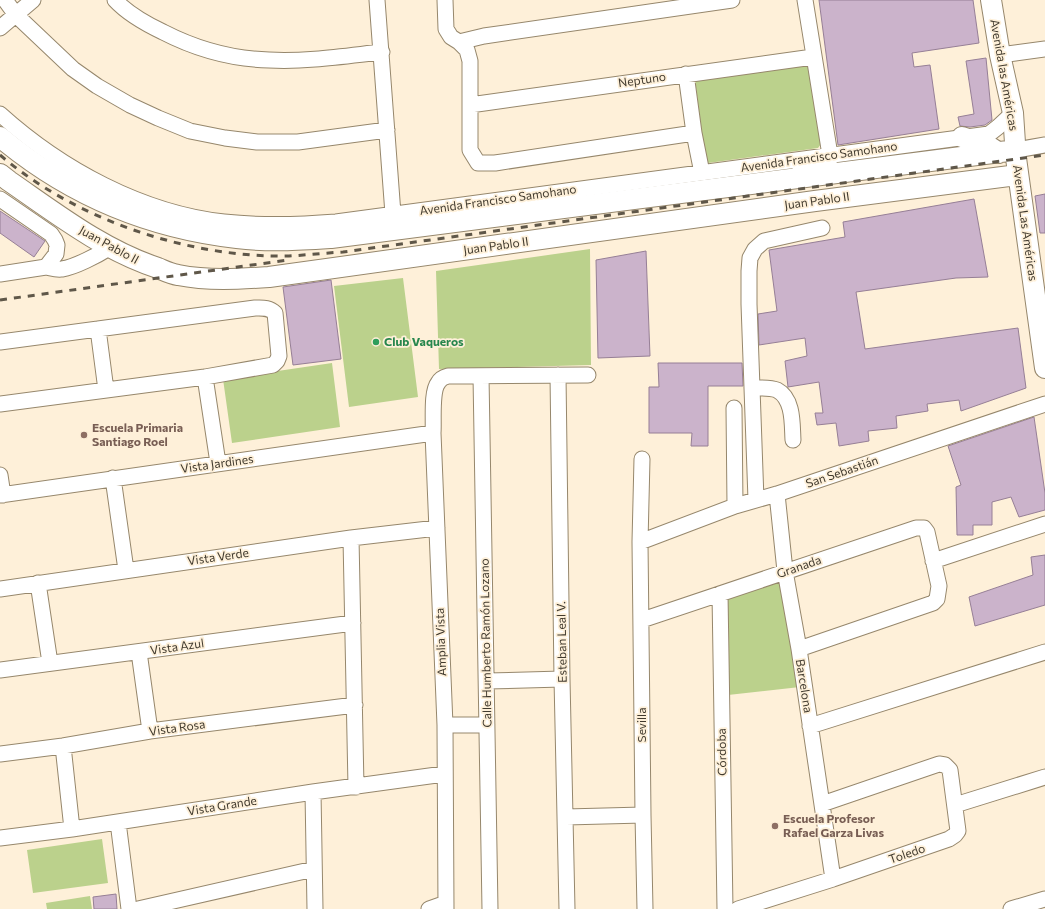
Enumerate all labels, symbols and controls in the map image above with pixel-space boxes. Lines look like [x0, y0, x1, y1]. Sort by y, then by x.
street label: Avenida las Américas [988, 18, 1022, 132]
street label: Neptuno [617, 69, 667, 89]
street label: Avenida Francisco Samohano [740, 138, 898, 174]
street label: Avenida Las Américas [1011, 164, 1041, 282]
street label: Avenida Francisco Samohano [419, 181, 577, 217]
street label: Juan Pablo II [783, 189, 851, 213]
street label: Juan Pablo II [77, 222, 142, 267]
street label: Juan Pablo II [462, 234, 530, 258]
place label: Club Vaqueros [384, 334, 464, 348]
marker: Club Vaqueros [371, 337, 381, 347]
place label: Escuela Primaria Santiago Roel [92, 420, 183, 448]
marker: Escuela Primaria Santiago Roel [79, 430, 89, 440]
street label: Vista Jardines [180, 451, 254, 476]
street label: San Sebastián [804, 452, 880, 490]
street label: Vista Verde [186, 545, 249, 567]
street label: Granada [775, 552, 823, 580]
street label: Calle Humberto Ramón Lozano [477, 558, 493, 728]
street label: Esteban Leal V. [553, 601, 569, 683]
street label: Amplia Vista [432, 608, 448, 677]
street label: Vista Azul [149, 635, 205, 657]
street label: Barcelona [794, 658, 816, 714]
street label: Sevilla [634, 708, 648, 742]
street label: Vista Rosa [148, 716, 206, 738]
street label: Córdoba [714, 728, 728, 776]
street label: Vista Grande [186, 793, 258, 817]
place label: Escuela Profesor Rafael Garza Livas [783, 811, 884, 839]
marker: Escuela Profesor Rafael Garza Livas [770, 821, 780, 831]
street label: Toledo [887, 840, 927, 866]

